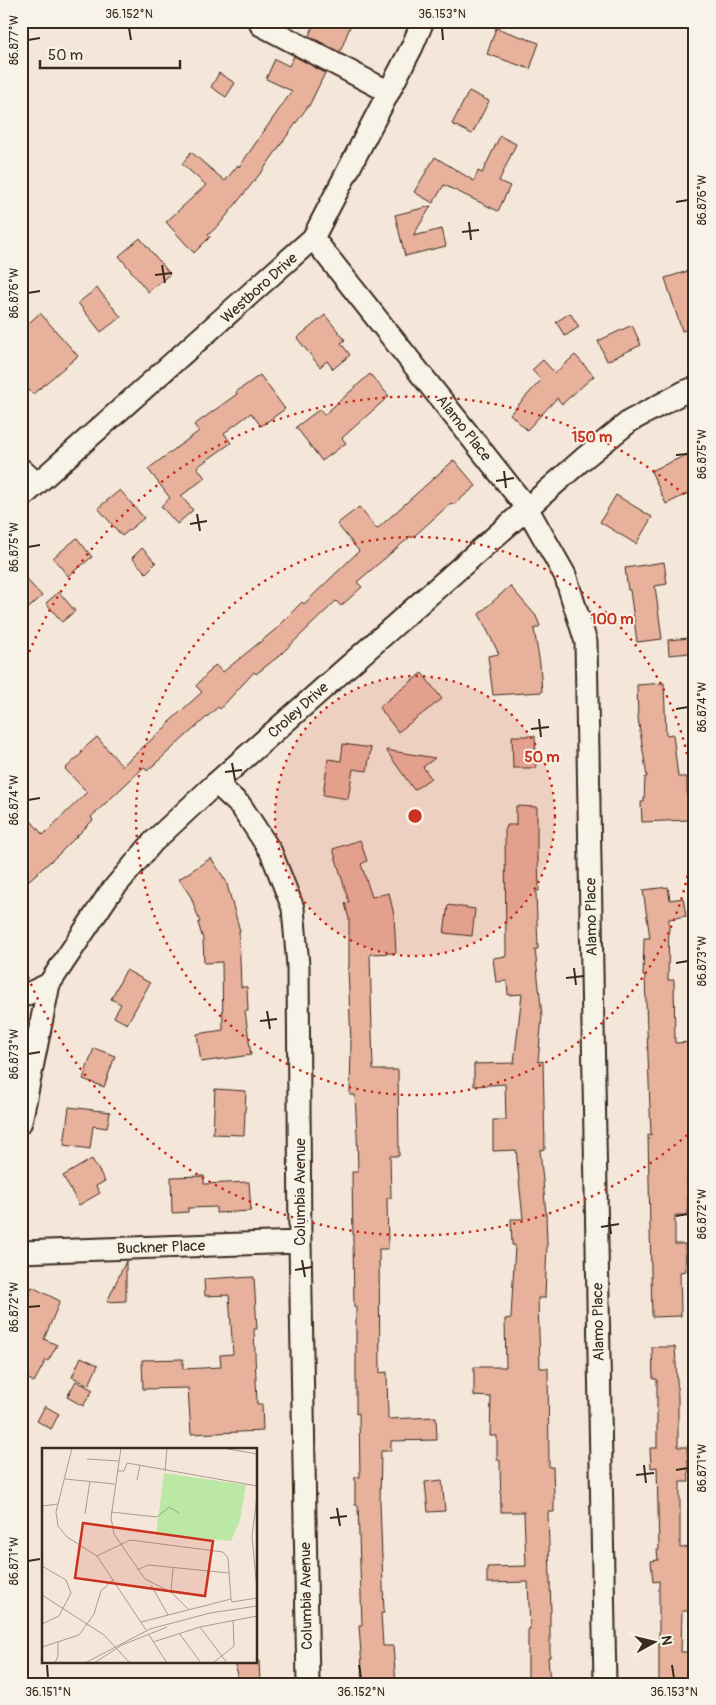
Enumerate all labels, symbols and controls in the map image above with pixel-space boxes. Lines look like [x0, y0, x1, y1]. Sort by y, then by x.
text: 36.152°N [105, 7, 153, 22]
text: 36.153°N [418, 7, 466, 22]
text: 86.877°W [7, 15, 22, 65]
scale bar [40, 38, 180, 70]
text: 50 m [48, 46, 83, 65]
text: 86.876°W [695, 175, 710, 225]
street label: Westboro Drive [217, 249, 302, 328]
text: 86.876°W [7, 268, 22, 318]
street label: Alamo Place [432, 391, 496, 466]
text: 150 m [572, 428, 612, 447]
text: 86.875°W [695, 429, 710, 479]
text: 86.875°W [7, 522, 22, 572]
text: 100 m [591, 610, 633, 629]
street label: Croley Drive [264, 678, 333, 743]
text: 86.874°W [695, 682, 710, 732]
text: 50 m [525, 748, 559, 767]
text: 86.874°W [7, 775, 22, 825]
centre of rings [406, 807, 424, 825]
street label: Alamo Place [581, 877, 602, 957]
text: 86.873°W [695, 936, 710, 986]
text: 86.873°W [7, 1029, 22, 1079]
street label: Columbia Avenue [291, 1138, 310, 1246]
text: 86.872°W [695, 1189, 710, 1239]
street label: Buckner Place [117, 1236, 206, 1259]
text: 86.872°W [7, 1282, 22, 1332]
street label: Alamo Place [588, 1282, 609, 1362]
text: 86.871°W [695, 1444, 710, 1492]
inset map [42, 1448, 258, 1662]
text: 86.871°W [7, 1537, 22, 1585]
street label: Columbia Avenue [296, 1541, 317, 1650]
north arrow [628, 1618, 678, 1668]
text: N [657, 1634, 675, 1646]
text: 36.151°N [25, 1685, 71, 1700]
text: 36.152°N [337, 1685, 385, 1700]
text: 36.153°N [650, 1685, 698, 1700]

